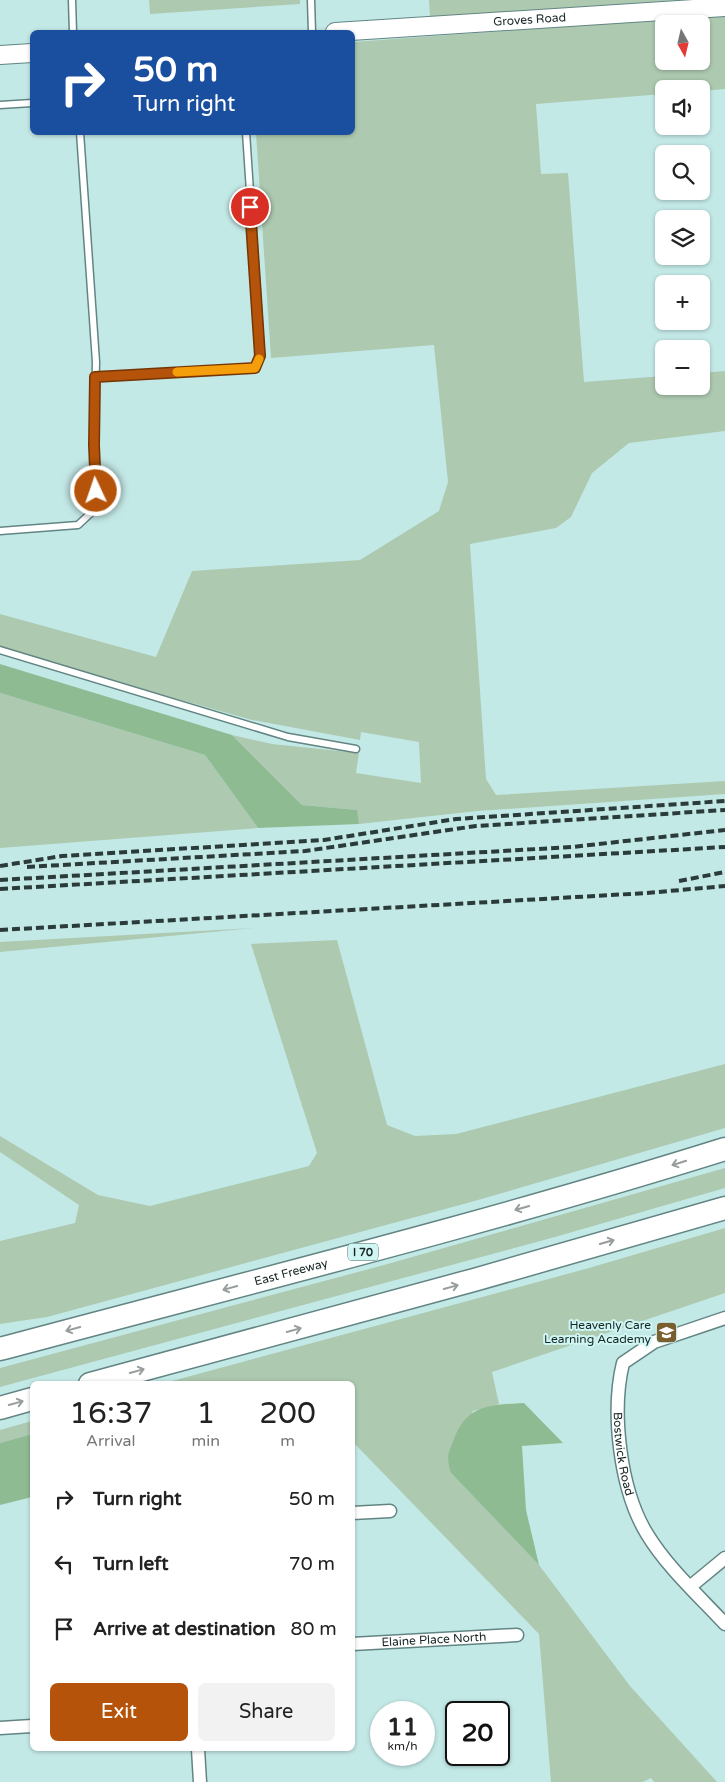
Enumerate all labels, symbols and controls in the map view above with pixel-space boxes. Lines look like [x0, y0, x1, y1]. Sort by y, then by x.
street label: Groves Road [493, 10, 566, 29]
north arrow [655, 15, 710, 70]
map controls [655, 15, 710, 395]
text: 50 m [133, 49, 218, 91]
icon: right [50, 50, 115, 115]
button: sound [655, 80, 710, 135]
text: Turn right [133, 91, 235, 117]
button: search [655, 145, 710, 200]
pin [229, 186, 271, 228]
icon: arrive [236, 193, 264, 221]
button: layers [655, 210, 710, 265]
button: + [655, 275, 710, 330]
button: − [655, 340, 710, 395]
position arrow [69, 464, 121, 516]
one-way arrow [671, 1159, 687, 1169]
one-way arrow [515, 1204, 531, 1213]
one-way arrow [598, 1237, 614, 1247]
road number: I 70 [348, 1244, 378, 1260]
street label: East Freeway [253, 1256, 330, 1288]
one-way arrow [442, 1281, 458, 1291]
one-way arrow [223, 1283, 239, 1293]
place label: Heavenly Care Learning Academy [544, 1318, 652, 1346]
school or university icon: Heavenly Care Learning Academy [655, 1320, 679, 1344]
one-way arrow [285, 1324, 301, 1334]
one-way arrow [66, 1325, 82, 1335]
one-way arrow [128, 1366, 144, 1375]
text: 16:37 [69, 1395, 152, 1432]
text: 1 [196, 1395, 215, 1432]
text: 200 [259, 1395, 316, 1432]
one-way arrow [8, 1398, 24, 1408]
street label: Bostwick Road [611, 1412, 637, 1497]
text: Arrival [86, 1431, 136, 1451]
text: min [192, 1431, 220, 1451]
text: m [280, 1431, 295, 1451]
icon: right [50, 1485, 78, 1513]
text: Turn right [93, 1488, 181, 1510]
text: 50 m [289, 1488, 335, 1510]
icon: left [50, 1550, 78, 1578]
text: Turn left [93, 1553, 169, 1575]
text: 70 m [289, 1553, 335, 1575]
icon: arrive [50, 1615, 78, 1643]
text: Arrive at destination [93, 1618, 276, 1640]
text: 80 m [291, 1618, 337, 1640]
street label: Elaine Place North [381, 1630, 487, 1649]
button: Exit [50, 1683, 188, 1741]
button: Share [198, 1683, 335, 1741]
speed limit sign: 20 [445, 1701, 510, 1766]
text: 11 [387, 1712, 418, 1742]
text: km/h [387, 1739, 418, 1753]

